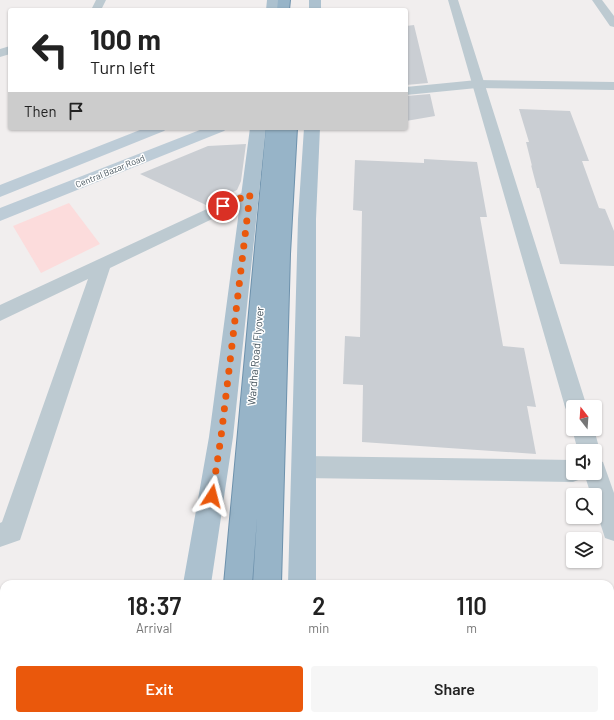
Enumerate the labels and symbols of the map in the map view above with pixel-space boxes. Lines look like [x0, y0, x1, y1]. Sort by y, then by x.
street label: Central Bazar Road [74, 152, 146, 190]
pin [206, 189, 240, 223]
street label: Wardha Road Flyover [244, 306, 266, 406]
north arrow [566, 400, 602, 436]
position arrow [191, 475, 233, 517]

